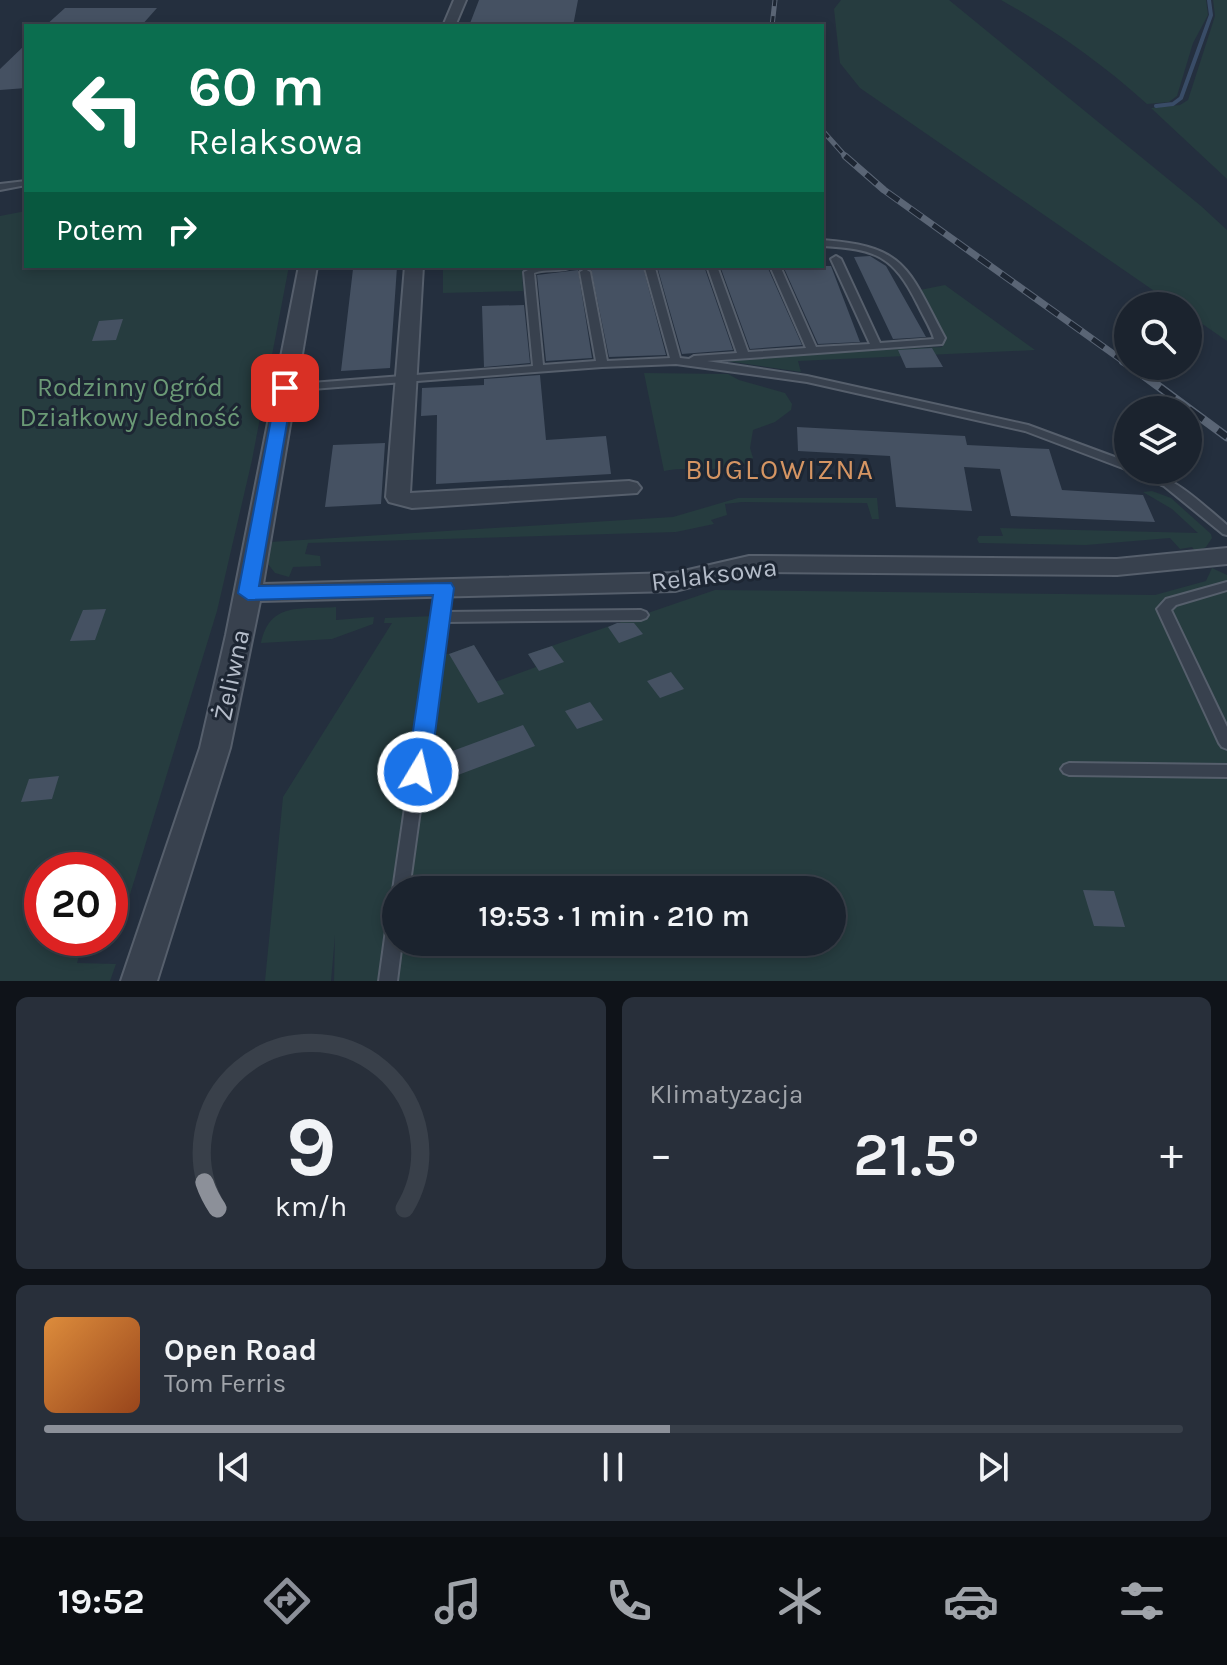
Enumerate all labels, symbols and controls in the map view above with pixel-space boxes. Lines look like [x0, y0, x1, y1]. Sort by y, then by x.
text: 60 m [188, 54, 325, 119]
icon: left [56, 56, 160, 160]
text: Relaksowa [188, 121, 363, 163]
icon: right [160, 208, 204, 252]
text: Potem [56, 212, 144, 248]
map controls [1114, 292, 1202, 484]
button: search [1114, 292, 1202, 380]
pin [251, 354, 319, 422]
icon: arrive [263, 366, 307, 410]
park label: Rodzinny Ogród Działkowy Jedność [19, 372, 241, 433]
button: layers [1114, 396, 1202, 484]
district label: BUGLOWIZNA [685, 453, 875, 486]
street label: Relaksowa [649, 551, 779, 598]
street label: Żeliwna [207, 627, 256, 724]
position arrow [376, 730, 460, 814]
speed limit sign: 20 [24, 852, 128, 956]
text: 19:53 · 1 min · 210 m [478, 898, 750, 934]
text: Klimatyzacja [650, 1079, 803, 1110]
text: 9 [285, 1099, 336, 1196]
text: 21.5° [853, 1120, 979, 1190]
text: − [650, 1129, 673, 1180]
text: + [1160, 1129, 1183, 1180]
text: km/h [275, 1190, 347, 1223]
text: Open Road [164, 1332, 317, 1368]
text: Tom Ferris [164, 1368, 286, 1399]
icon: previous [212, 1445, 256, 1489]
icon: pause [591, 1445, 635, 1489]
icon: next [971, 1445, 1015, 1489]
icon: directions [259, 1573, 315, 1629]
icon: music [430, 1573, 486, 1629]
icon: phone [601, 1573, 657, 1629]
icon: climate [772, 1573, 828, 1629]
icon: car [943, 1573, 999, 1629]
icon: filters [1114, 1573, 1170, 1629]
text: 19:52 [57, 1580, 145, 1622]

